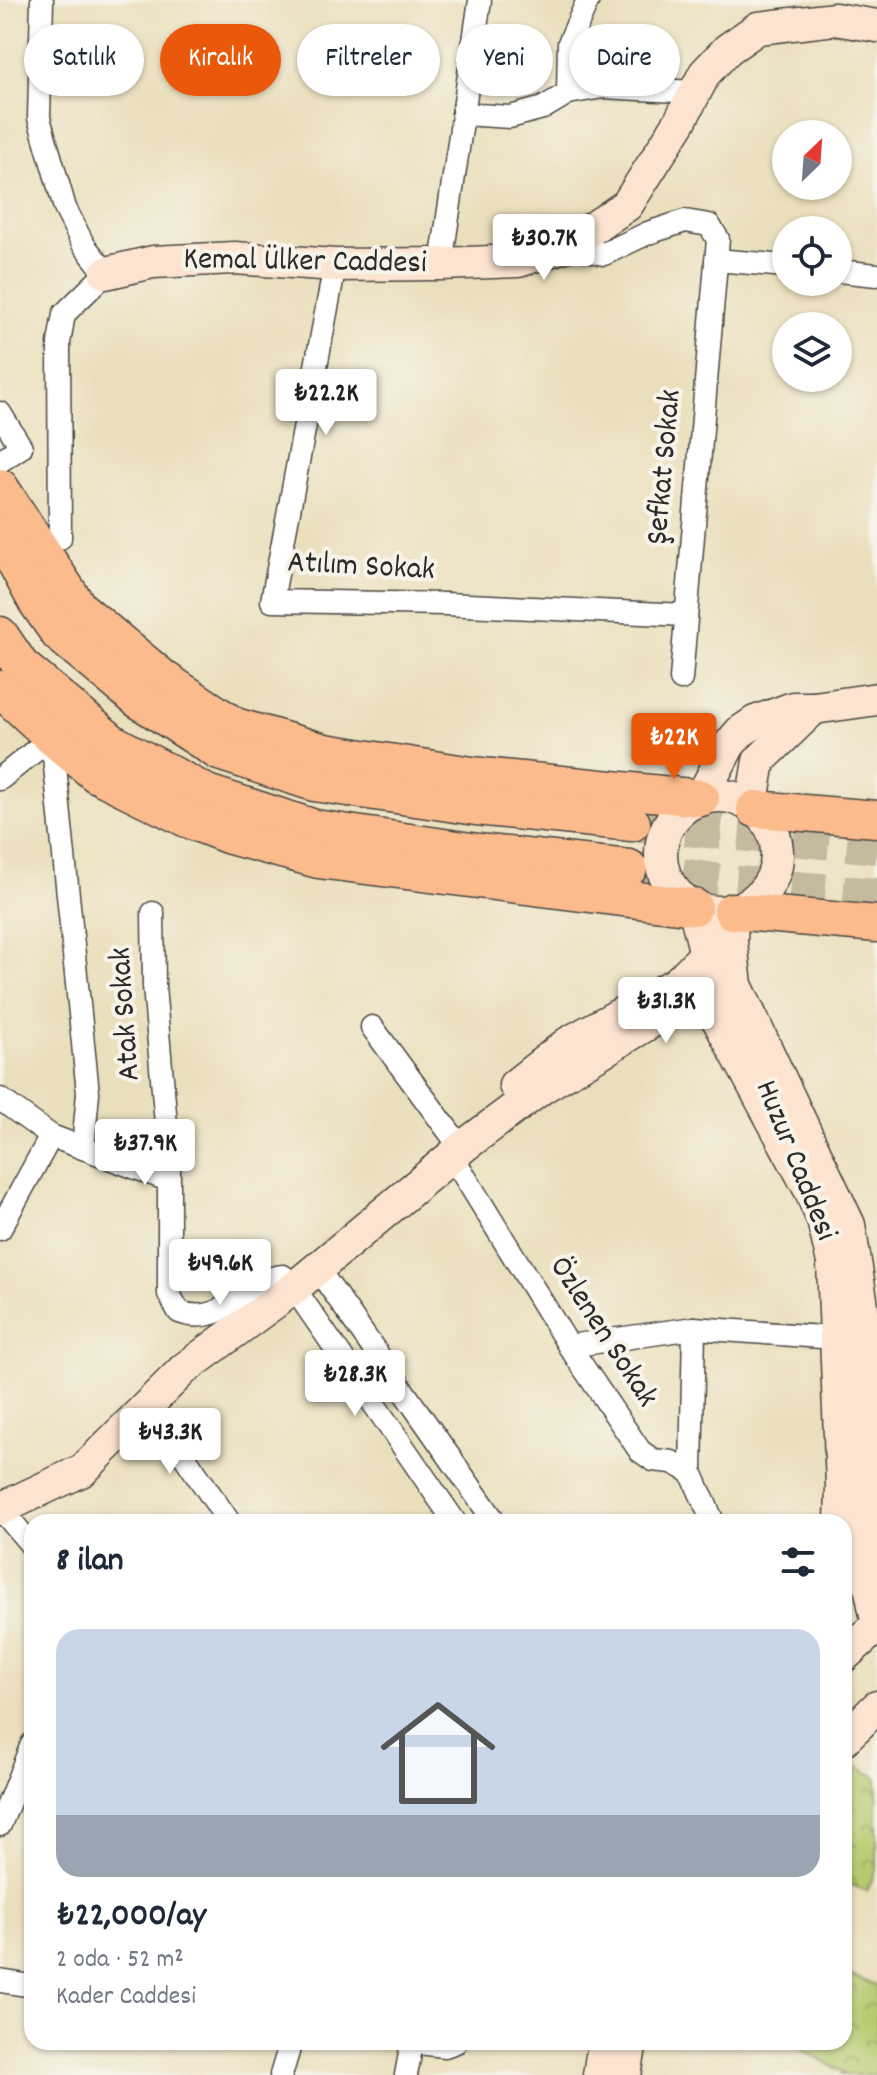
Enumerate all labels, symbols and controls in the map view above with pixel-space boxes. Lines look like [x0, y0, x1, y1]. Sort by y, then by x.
chip: Satılık [24, 24, 144, 96]
chip: Kiralık [160, 24, 281, 96]
chip: Filtreler [297, 24, 440, 96]
chip: Yeni [456, 24, 553, 96]
chip: Daire [569, 24, 680, 96]
north arrow [772, 120, 852, 200]
map controls [772, 120, 852, 392]
pin: ₺30.7K [479, 214, 609, 282]
button: locate [772, 216, 852, 296]
text: ₺30.7K [511, 221, 577, 258]
street label: Kemal Ülker Caddesi [183, 238, 427, 288]
button: layers [772, 312, 852, 392]
pin: ₺22.2K [261, 369, 391, 437]
text: ₺22.2K [294, 376, 358, 413]
street label: Şefkat Sokak [636, 388, 696, 546]
street label: Atılım Sokak [286, 541, 436, 595]
pin: ₺22K [627, 713, 721, 781]
text: ₺22K [649, 720, 699, 757]
street label: Atak Sokak [99, 945, 155, 1083]
pin: ₺31.3K [601, 977, 731, 1045]
text: ₺31.3K [636, 984, 696, 1021]
street label: Huzur Caddesi [741, 1074, 847, 1248]
pin: ₺37.9K [80, 1119, 210, 1187]
text: ₺37.9K [113, 1126, 177, 1163]
pin: ₺49.6K [155, 1239, 285, 1307]
text: ₺49.6K [187, 1246, 253, 1283]
street label: Özlenen Sokak [536, 1248, 668, 1418]
pin: ₺28.3K [290, 1350, 420, 1418]
text: ₺28.3K [323, 1357, 387, 1394]
pin: ₺43.3K [105, 1408, 235, 1476]
text: ₺43.3K [138, 1415, 202, 1452]
text: 8 ilan [56, 1538, 123, 1587]
icon: filters [776, 1540, 820, 1584]
icon: home [366, 1681, 510, 1825]
text: ₺22,000/ay [56, 1893, 206, 1942]
text: 2 oda · 52 m² [56, 1942, 184, 1979]
text: Kader Caddesi [56, 1979, 196, 2016]

